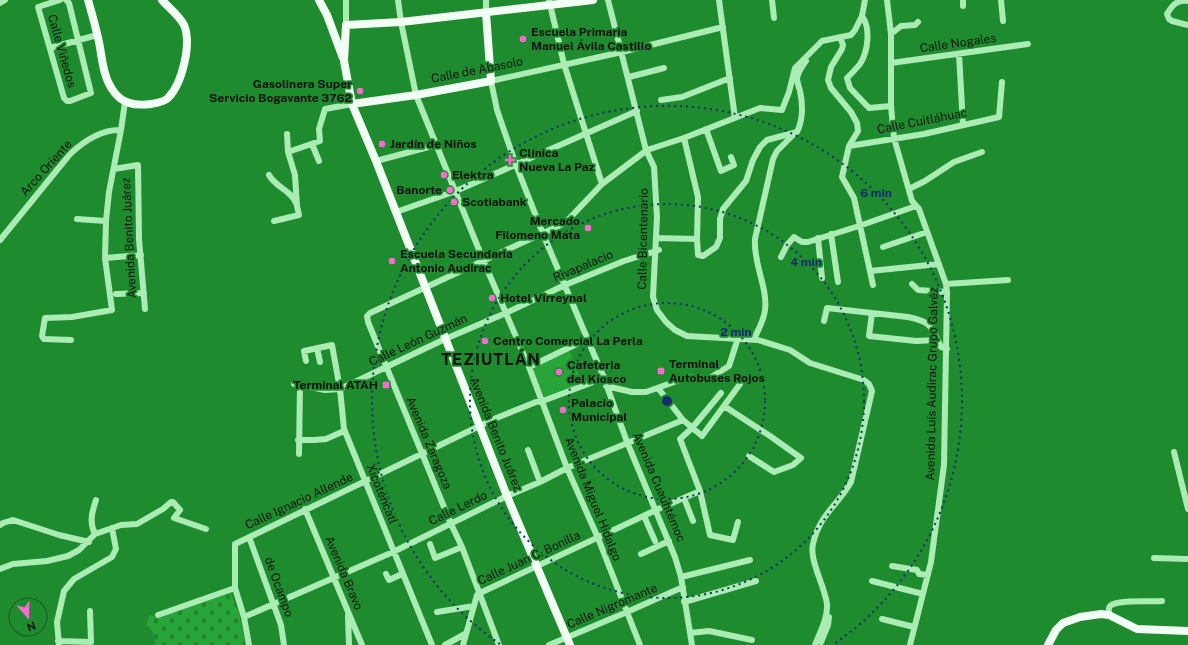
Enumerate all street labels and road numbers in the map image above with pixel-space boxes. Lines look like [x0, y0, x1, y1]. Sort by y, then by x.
street label: Calle Viñedos [45, 13, 79, 89]
street label: Calle Nogales [919, 31, 997, 55]
street label: Calle de Abasolo [430, 54, 524, 86]
street label: Calle Cuitláhuac [876, 105, 968, 137]
street label: Arco Oriente [17, 137, 75, 199]
street label: Avenida Benito Juárez [119, 177, 139, 299]
street label: Calle Bicentenario [635, 188, 651, 290]
street label: Rivapalacio [551, 247, 615, 285]
street label: Avenida Luís Audirac Grupo Galvéz [923, 287, 941, 481]
street label: Calle León Guzmán [367, 311, 469, 369]
street label: Avenida Benito Juárez [467, 375, 525, 493]
street label: Avenida Zaragoza [403, 395, 455, 491]
street label: Avenida Cuauhtémoc [630, 430, 688, 544]
street label: Avenida Miguel Hidalgo [562, 435, 624, 563]
street label: Xicoténcatl [364, 462, 401, 526]
street label: Calle Ignacio Allende [243, 470, 355, 532]
street label: Calle Lerdo [426, 488, 490, 528]
street label: Calle Juan C. Bonilla [475, 528, 583, 588]
street label: Avenida Bravo [322, 534, 366, 612]
street label: de Ocampo [262, 555, 296, 619]
street label: Calle Nigromante [565, 581, 660, 631]

